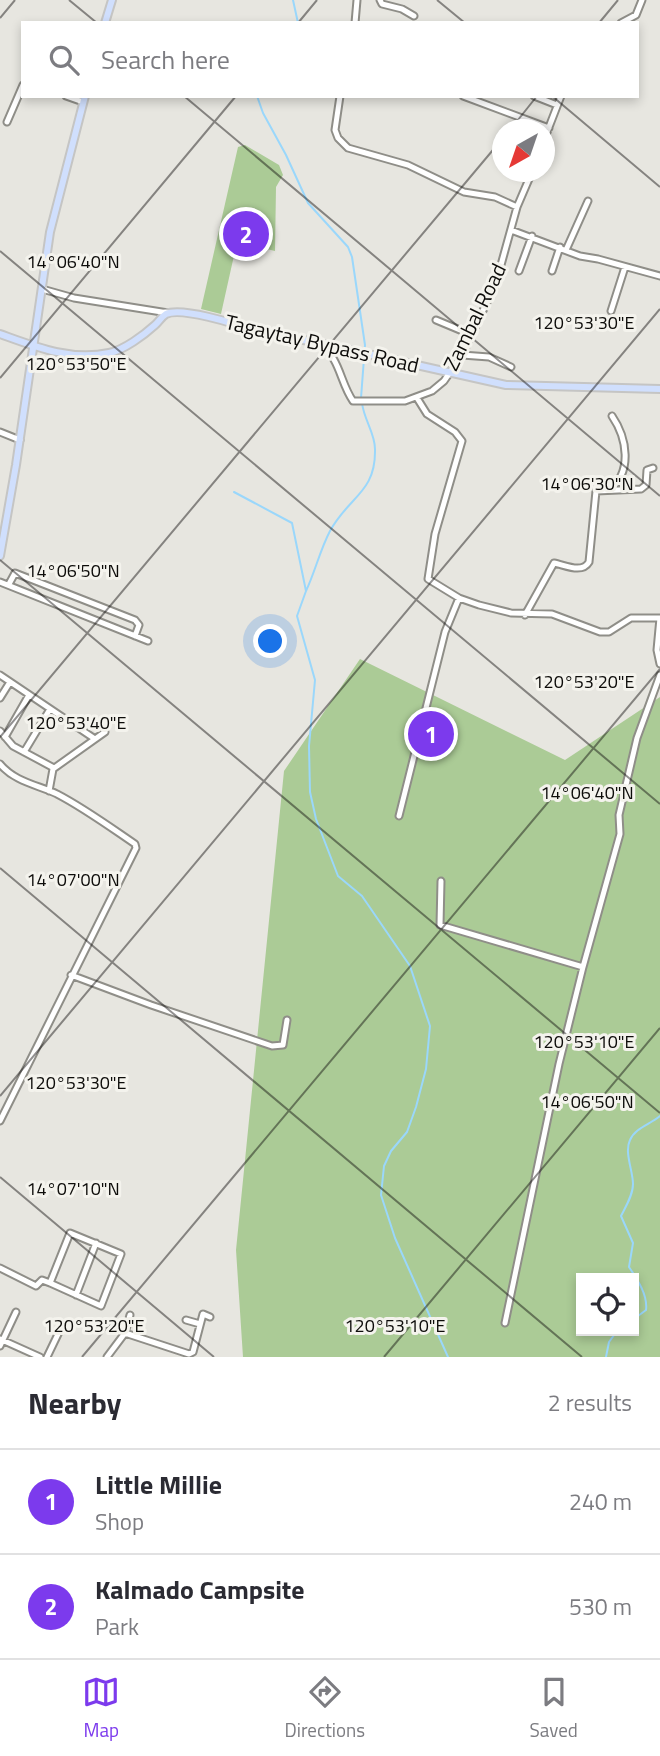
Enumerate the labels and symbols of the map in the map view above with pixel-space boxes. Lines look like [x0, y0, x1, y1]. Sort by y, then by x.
north arrow [492, 119, 555, 182]
pin: 2 [223, 208, 269, 260]
text: 14°06'40"N [26, 248, 120, 275]
street label: Zambal Road [434, 257, 514, 376]
street label: Tagaytay Bypass Road [222, 305, 422, 381]
text: 120°53'30"E [533, 309, 635, 336]
text: 120°53'50"E [25, 350, 127, 377]
text: 14°06'30"N [540, 470, 634, 497]
text: 14°06'50"N [26, 557, 120, 584]
your location [253, 624, 287, 658]
text: 120°53'20"E [533, 668, 635, 695]
pin: 1 [408, 708, 454, 760]
text: 120°53'40"E [25, 709, 127, 736]
text: 14°06'40"N [540, 779, 634, 806]
text: 14°07'00"N [26, 866, 120, 893]
text: 120°53'10"E [533, 1028, 635, 1055]
text: 120°53'30"E [25, 1069, 127, 1096]
text: 14°06'50"N [540, 1088, 634, 1115]
text: 14°07'10"N [26, 1175, 120, 1202]
text: 120°53'20"E [43, 1312, 145, 1339]
text: 120°53'10"E [344, 1312, 446, 1339]

